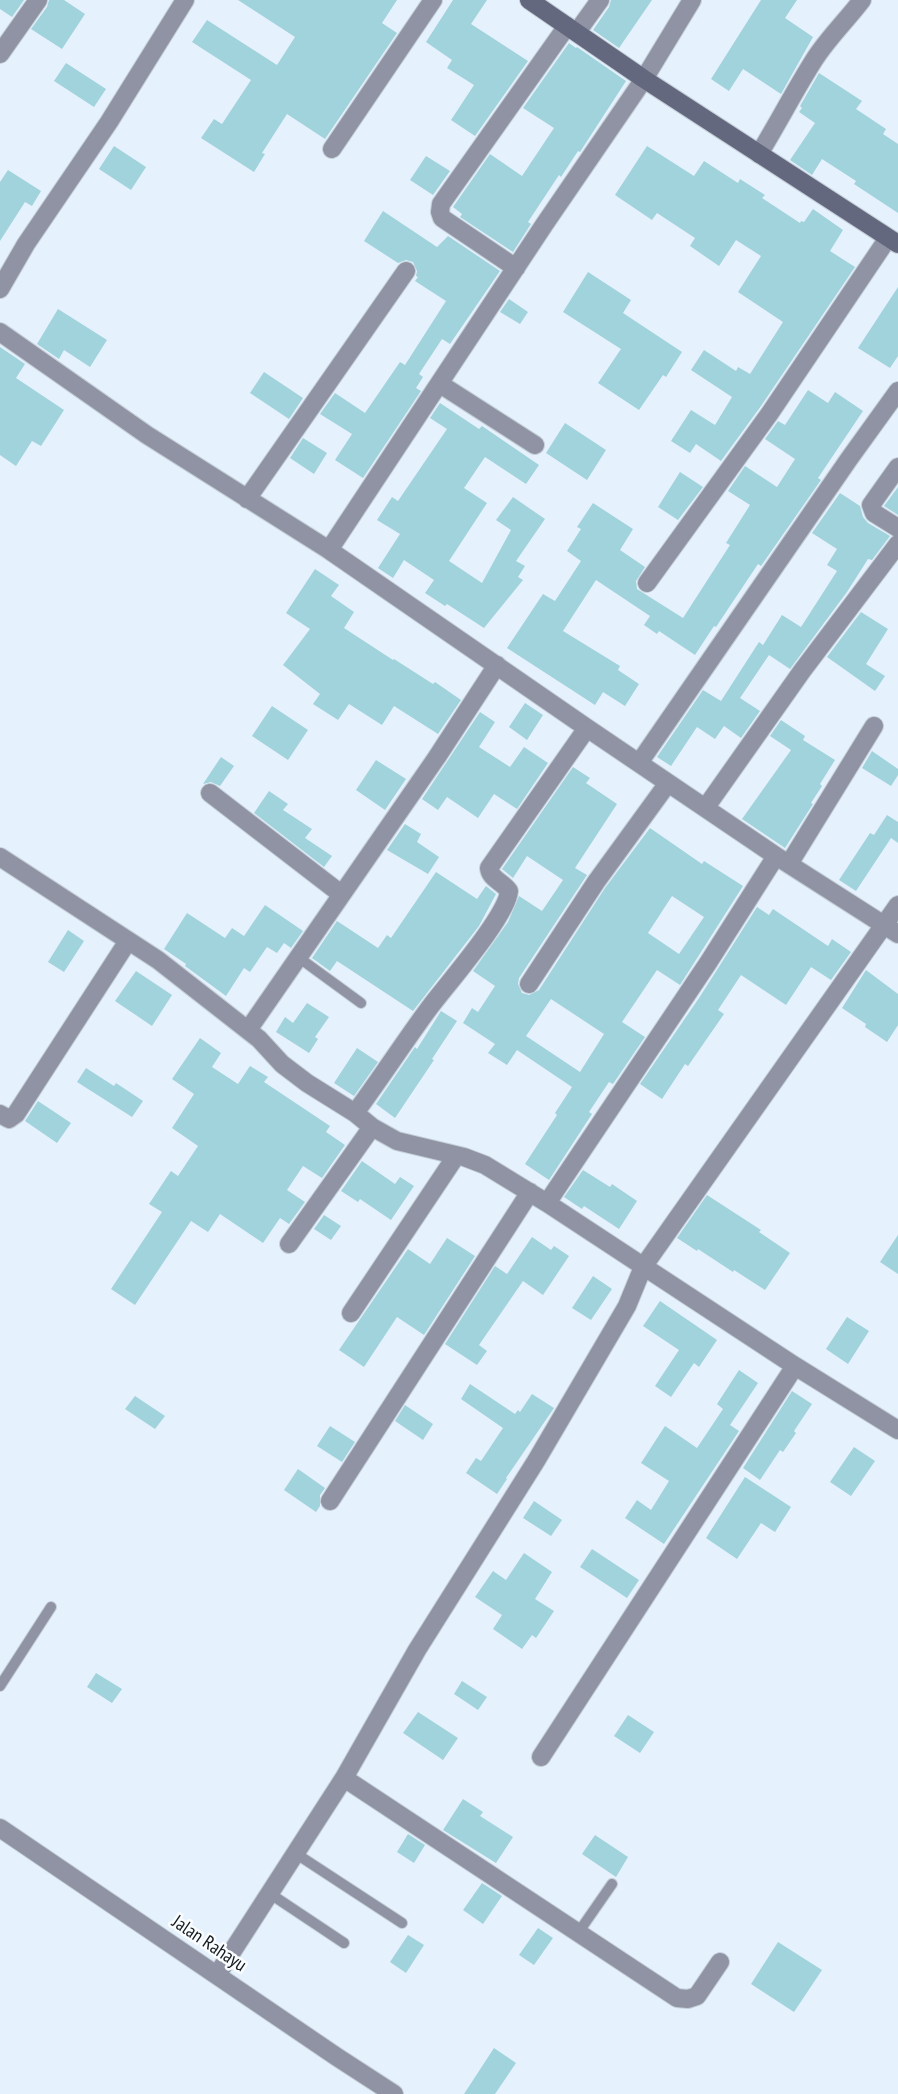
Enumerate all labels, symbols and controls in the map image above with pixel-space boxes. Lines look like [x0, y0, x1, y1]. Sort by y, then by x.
street label: Jalan Rahayu [168, 1911, 250, 1977]

